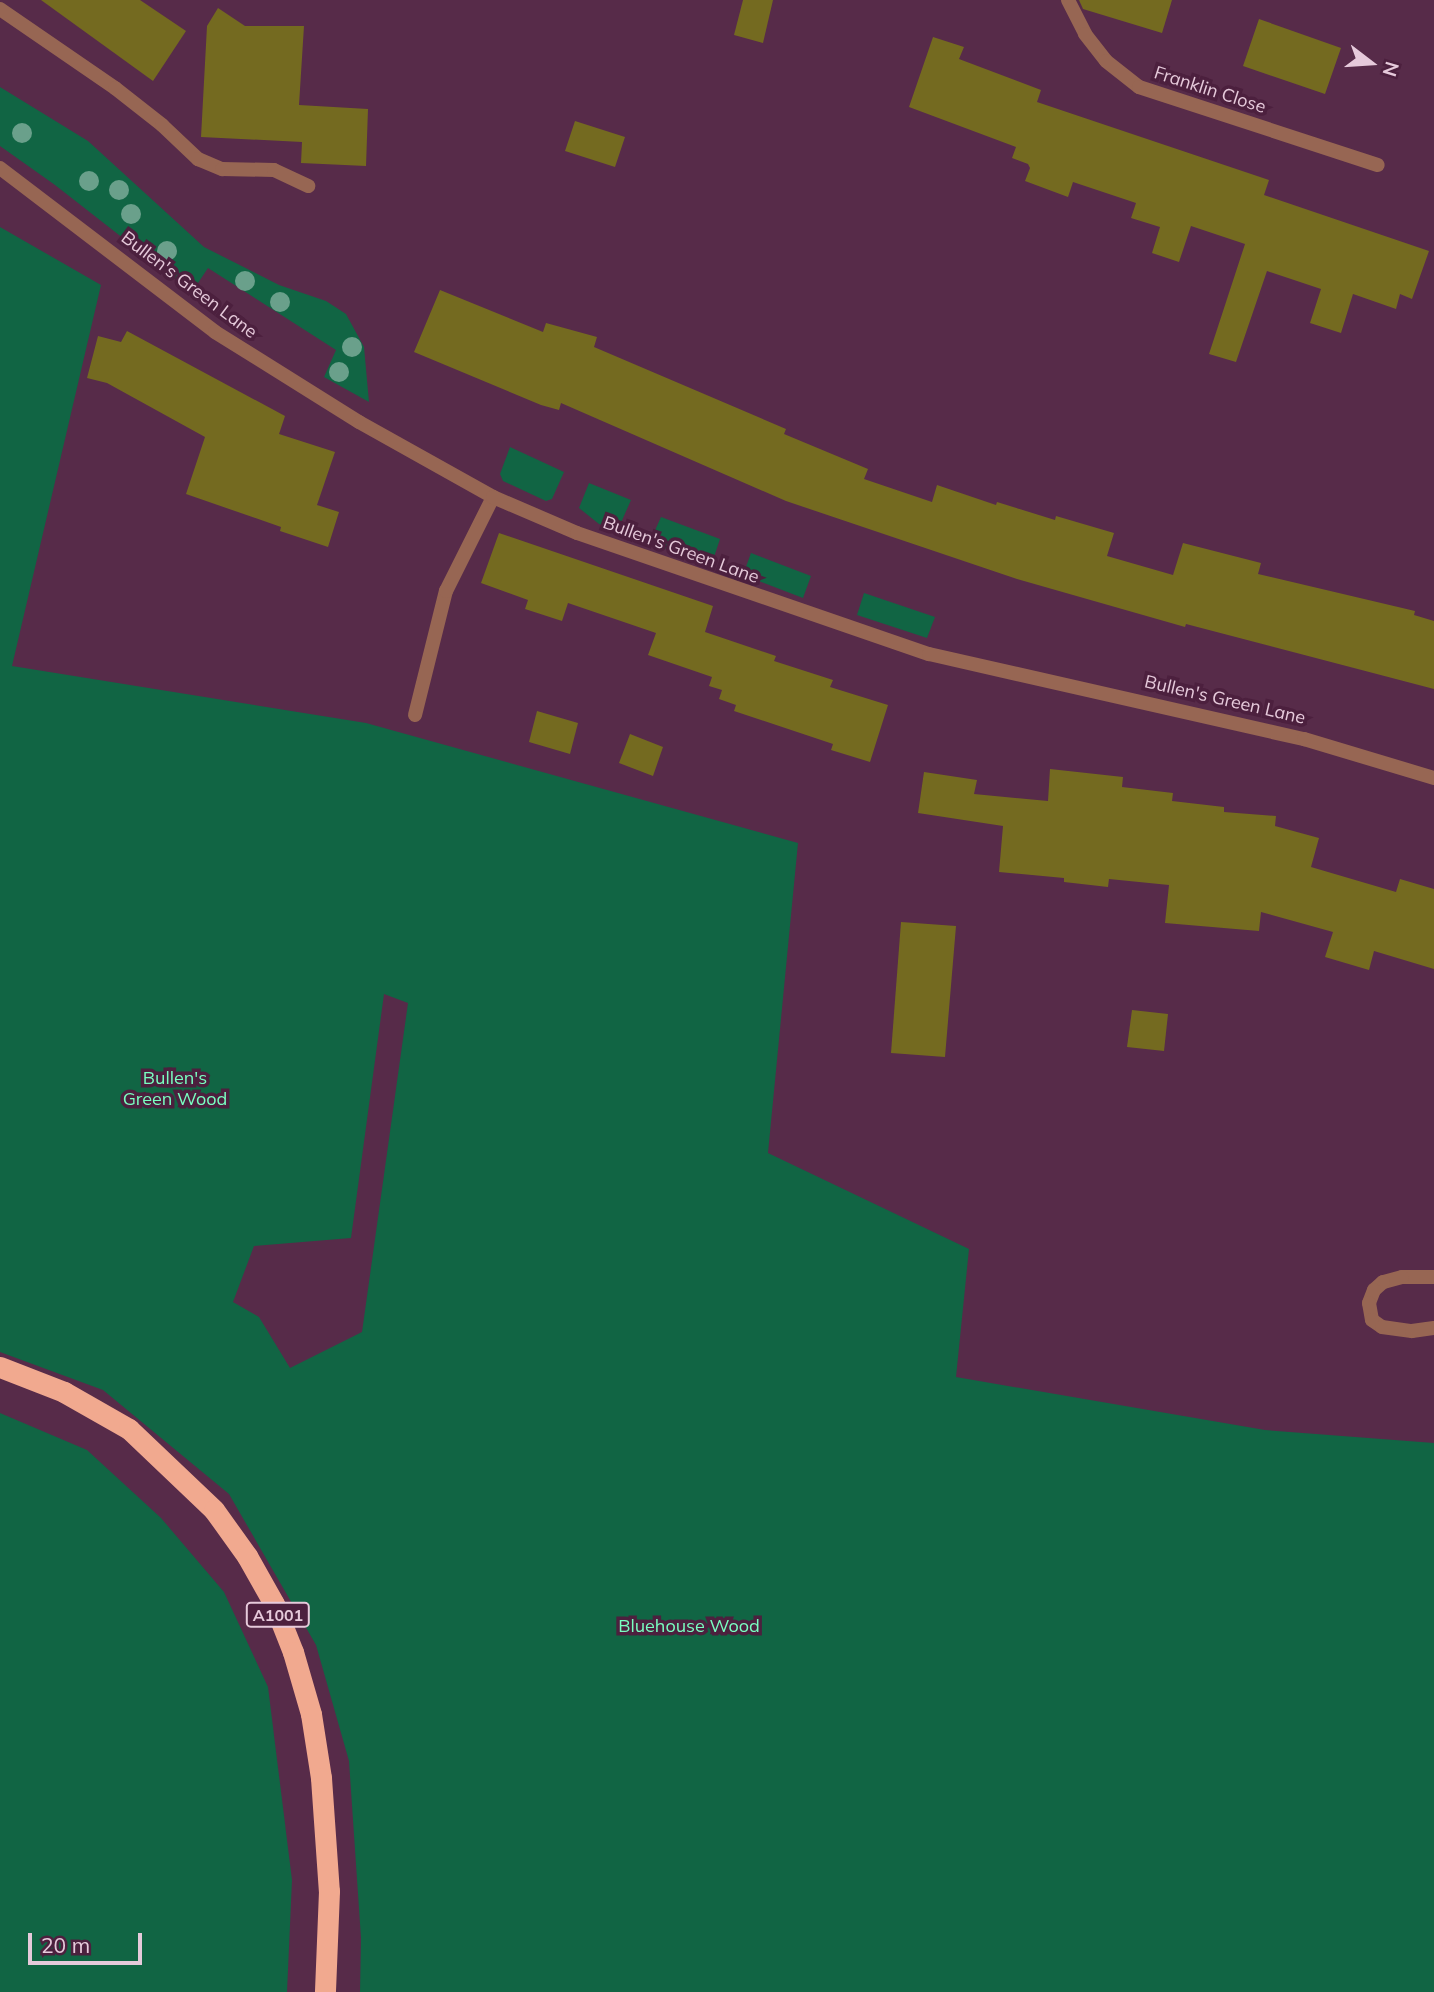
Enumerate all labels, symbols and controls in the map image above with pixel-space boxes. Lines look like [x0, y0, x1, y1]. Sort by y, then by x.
north arrow [1336, 28, 1406, 98]
text: N [1378, 59, 1405, 80]
street label: Franklin Close [1151, 62, 1269, 118]
street label: Bullen's Green Lane [117, 227, 261, 343]
street label: Bullen's Green Lane [600, 512, 762, 588]
street label: Bullen's Green Lane [1142, 671, 1308, 729]
park label: Bullen's Green Wood [123, 1068, 227, 1110]
road number: A1001 [245, 1602, 311, 1628]
park label: Bluehouse Wood [618, 1615, 760, 1637]
scale bar [32, 1918, 145, 1962]
text: 20 m [41, 1932, 90, 1958]

